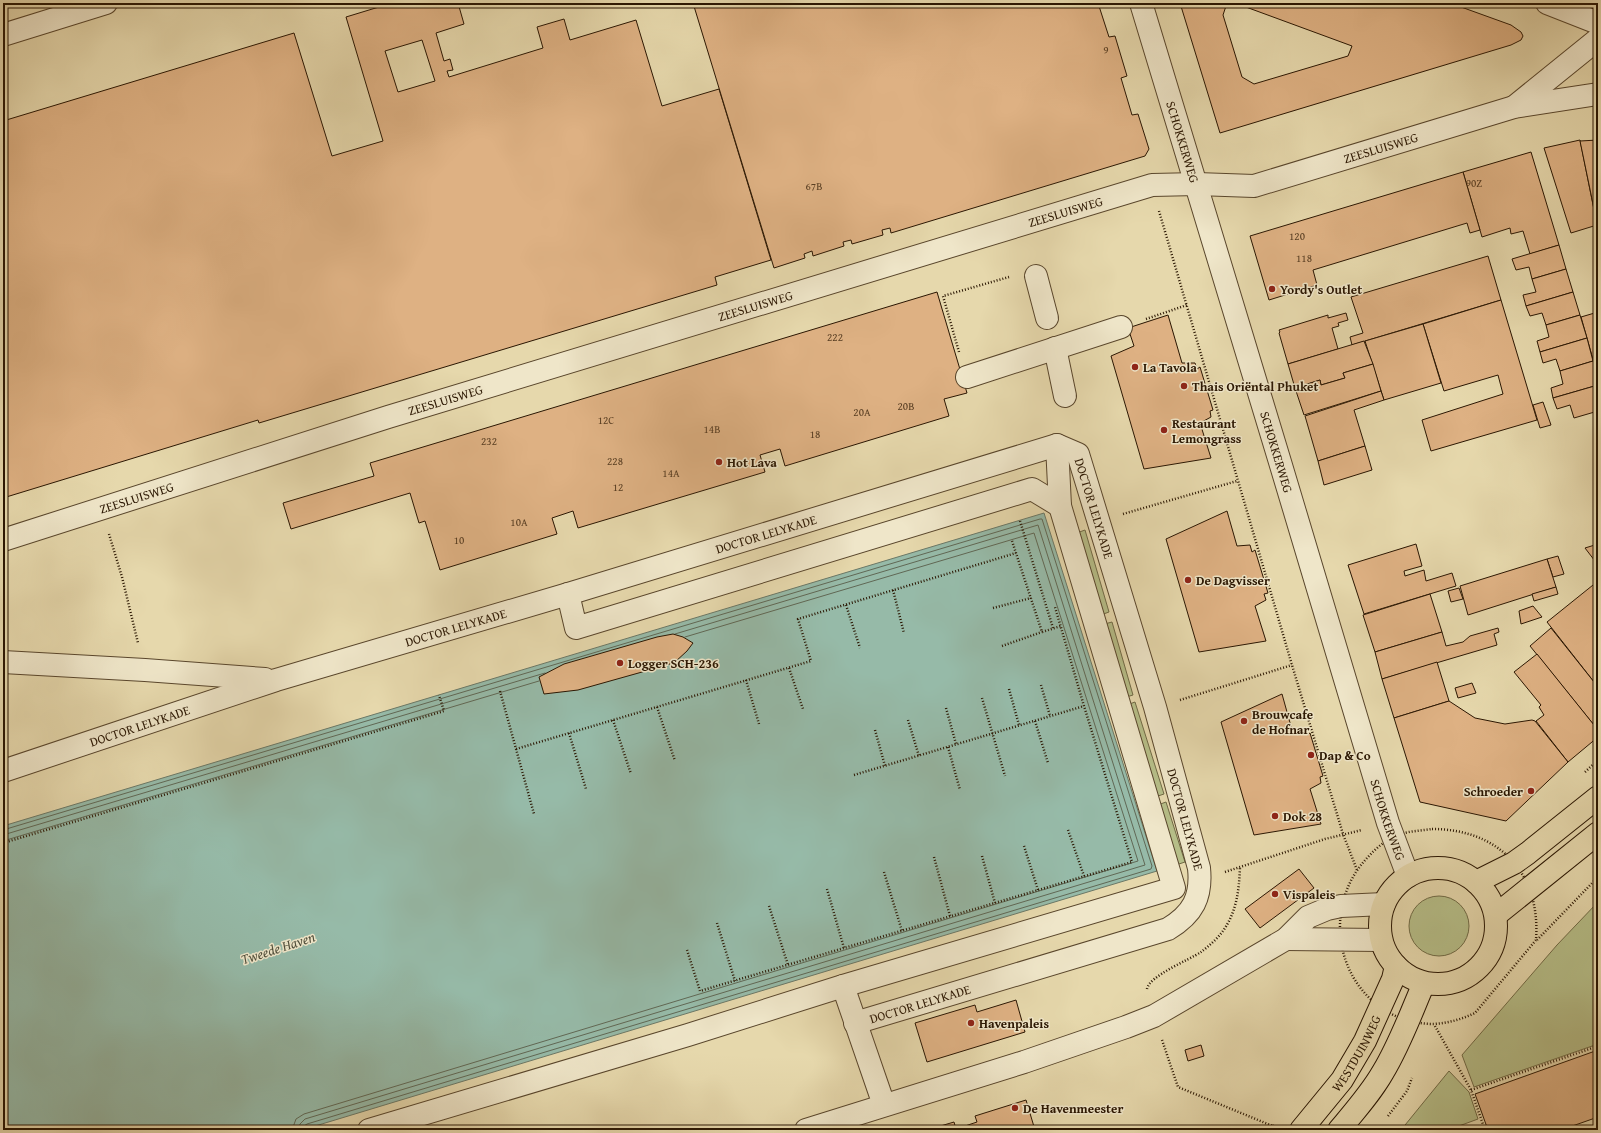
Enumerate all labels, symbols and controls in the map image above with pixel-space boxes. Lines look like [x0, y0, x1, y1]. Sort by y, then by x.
house number: 9 [1103, 42, 1109, 58]
street label: SCHOKKERWEG [1162, 99, 1204, 185]
street label: ZEESLUISWEG [1341, 127, 1421, 168]
house number: 90Z [1466, 175, 1482, 191]
house number: 67B [806, 178, 822, 194]
street label: ZEESLUISWEG [1026, 191, 1105, 232]
house number: 120 [1289, 228, 1305, 244]
house number: 118 [1296, 250, 1312, 266]
place label: Yordy's Outlet [1280, 280, 1362, 299]
marker: Yordy's Outlet [1267, 284, 1277, 294]
street label: ZEESLUISWEG [716, 285, 795, 326]
house number: 222 [827, 329, 843, 345]
place label: La Tavola [1143, 358, 1197, 377]
marker: La Tavola [1130, 362, 1140, 372]
place label: Thais Oriëntal Phuket [1192, 377, 1318, 396]
street label: ZEESLUISWEG [406, 379, 485, 420]
marker: Thais Oriëntal Phuket [1179, 381, 1189, 391]
house number: 20B [898, 398, 914, 414]
house number: 20A [853, 404, 871, 420]
street label: SCHOKKERWEG [1256, 409, 1298, 495]
house number: 12C [598, 412, 614, 428]
place label: Restaurant Lemongrass [1172, 414, 1242, 448]
house number: 14B [704, 421, 720, 437]
marker: Restaurant Lemongrass [1159, 425, 1169, 435]
house number: 18 [810, 426, 820, 442]
house number: 232 [481, 433, 497, 449]
house number: 228 [607, 453, 623, 469]
place label: Hot Lava [727, 453, 777, 472]
street label: DOCTOR LELYKADE [1070, 455, 1119, 562]
marker: Hot Lava [714, 457, 724, 467]
house number: 14A [662, 465, 680, 481]
street label: ZEESLUISWEG [97, 477, 176, 518]
house number: 12 [613, 479, 623, 495]
street label: DOCTOR LELYKADE [713, 509, 819, 558]
house number: 10A [510, 514, 528, 530]
house number: 10 [454, 532, 464, 548]
place label: De Dagvisser [1196, 571, 1270, 590]
marker: De Dagvisser [1183, 575, 1193, 585]
street label: DOCTOR LELYKADE [403, 603, 509, 651]
place label: Logger SCH-236 [628, 654, 719, 673]
marker: Logger SCH-236 [615, 658, 625, 668]
street label: DOCTOR LELYKADE [87, 700, 193, 751]
place label: Brouwcafe de Hofnar [1252, 705, 1313, 739]
marker: Brouwcafe de Hofnar [1239, 716, 1249, 726]
place label: Dap & Co [1319, 746, 1371, 765]
marker: Dap & Co [1306, 750, 1316, 760]
street label: DOCTOR LELYKADE [1163, 766, 1209, 873]
street label: SCHOKKERWEG [1366, 777, 1411, 863]
place label: Schroeder [1464, 782, 1523, 801]
marker: Schroeder [1526, 786, 1536, 796]
place label: Dok 28 [1283, 807, 1322, 826]
marker: Dok 28 [1270, 811, 1280, 821]
place label: Vispaleis [1283, 885, 1336, 904]
marker: Vispaleis [1270, 889, 1280, 899]
water label: Tweede Haven [238, 927, 318, 969]
street label: DOCTOR LELYKADE [867, 979, 973, 1028]
street label: WESTDUINWEG [1327, 1011, 1385, 1096]
place label: Havenpaleis [979, 1014, 1049, 1033]
marker: Havenpaleis [966, 1018, 976, 1028]
place label: De Havenmeester [1023, 1099, 1123, 1118]
marker: De Havenmeester [1010, 1103, 1020, 1113]

